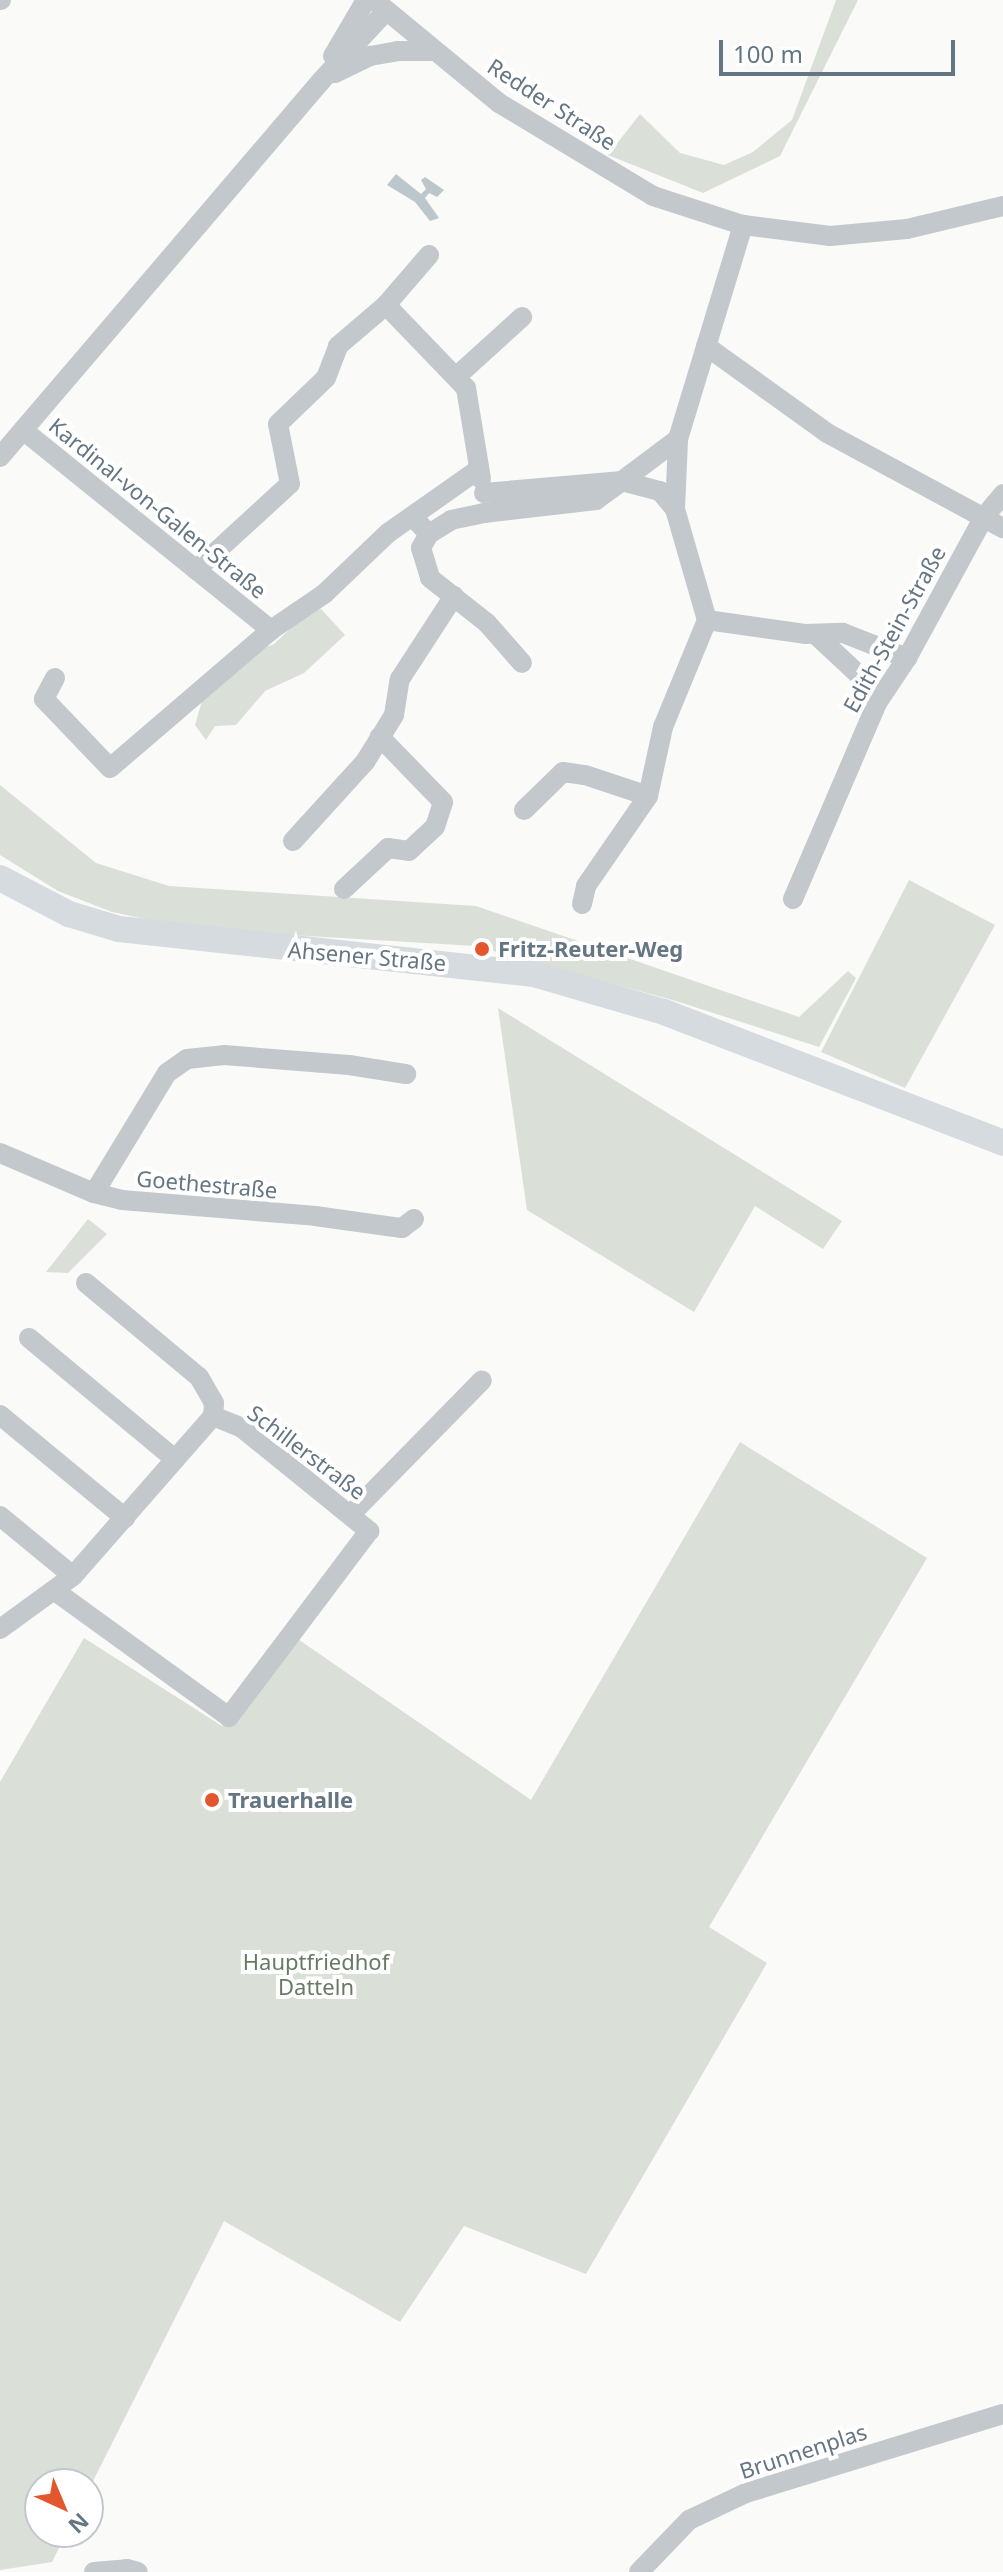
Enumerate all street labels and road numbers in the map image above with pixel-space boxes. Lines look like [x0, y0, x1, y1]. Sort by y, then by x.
street label: Redder Straße [483, 53, 621, 155]
street label: Kardinal-von-Galen-Straße [44, 412, 272, 604]
street label: Edith-Stein-Straße [837, 541, 951, 717]
street label: Ahsener Straße [287, 936, 447, 976]
street label: Goethestraße [135, 1165, 279, 1203]
street label: Schillerstraße [243, 1399, 371, 1505]
street label: Brunnenplas [736, 2418, 870, 2484]

